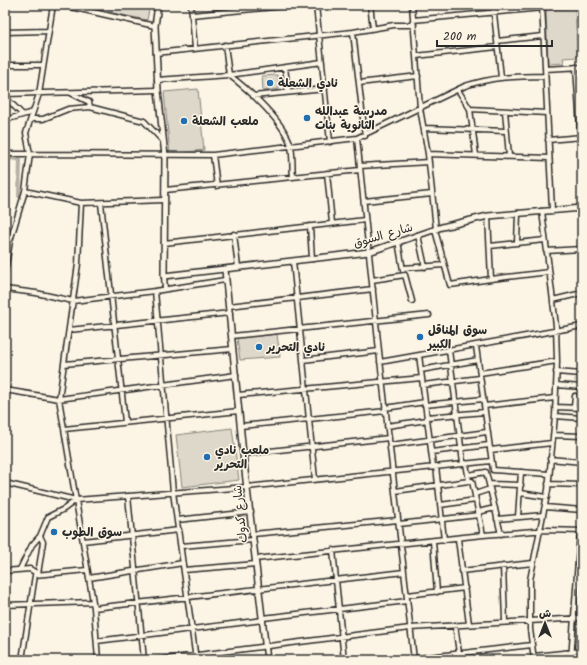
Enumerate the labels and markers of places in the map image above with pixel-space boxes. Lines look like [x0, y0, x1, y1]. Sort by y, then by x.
place label: نادي الشعلة [278, 74, 338, 93]
marker: نادي الشعلة [265, 78, 275, 88]
place label: مدرسة عبدالله الثانوية بنات [315, 102, 387, 135]
place label: ملعب الشعلة [192, 112, 259, 131]
marker: مدرسة عبدالله الثانوية بنات [302, 113, 312, 123]
marker: ملعب الشعلة [179, 116, 189, 126]
place label: سوق المناقل الكبير [427, 321, 487, 354]
marker: سوق المناقل الكبير [415, 332, 425, 342]
place label: نادي التحرير [266, 338, 325, 357]
marker: نادي التحرير [254, 342, 264, 352]
place label: ملعب نادي التحرير [214, 441, 269, 474]
marker: ملعب نادي التحرير [202, 452, 212, 462]
place label: سوق الطوب [62, 523, 122, 542]
marker: سوق الطوب [49, 527, 59, 537]

